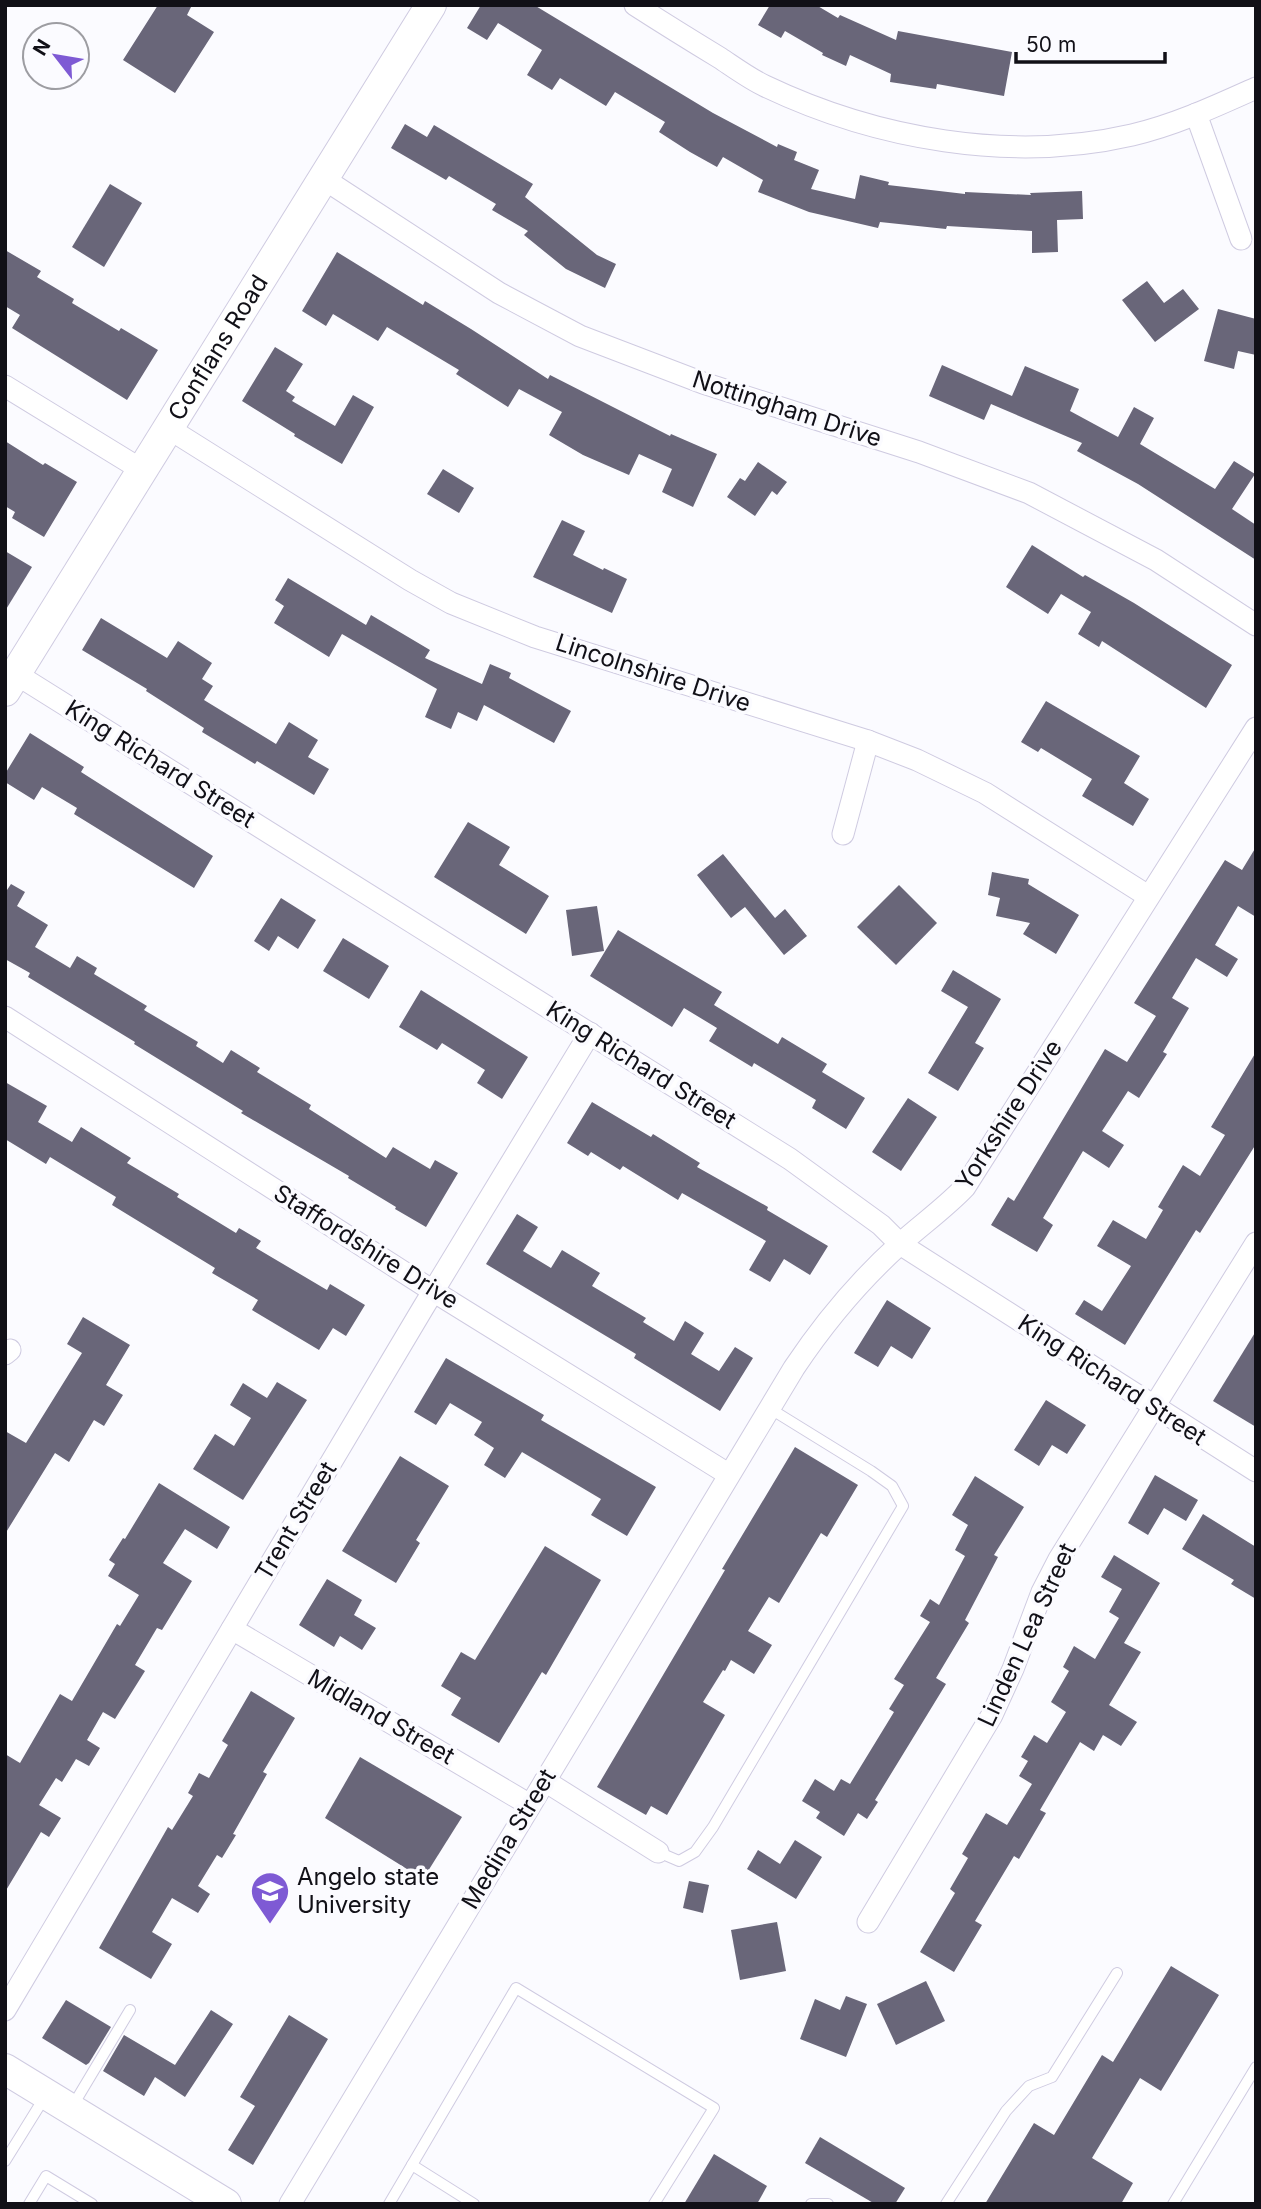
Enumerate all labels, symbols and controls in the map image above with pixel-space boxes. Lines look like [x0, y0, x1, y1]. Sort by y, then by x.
north arrow [21, 21, 91, 91]
scale bar [1016, 21, 1165, 65]
text: 50 m [1026, 32, 1076, 57]
text: N [28, 35, 55, 60]
street label: Conflans Road [162, 269, 274, 426]
street label: Nottingham Drive [689, 364, 885, 453]
street label: Lincolnshire Drive [552, 627, 754, 718]
street label: King Richard Street [60, 693, 261, 834]
street label: King Richard Street [541, 994, 742, 1135]
street label: Yorkshire Drive [949, 1034, 1068, 1195]
street label: Staffordshire Drive [269, 1178, 464, 1315]
street label: King Richard Street [1013, 1308, 1212, 1451]
street label: Trent Street [249, 1456, 342, 1585]
street label: Linden Lea Street [971, 1538, 1082, 1731]
street label: Midland Street [303, 1663, 460, 1770]
street label: Medina Street [455, 1763, 562, 1914]
place label: Angelo state University [297, 1862, 439, 1919]
school or university icon: Angelo state University [249, 1870, 291, 1925]

